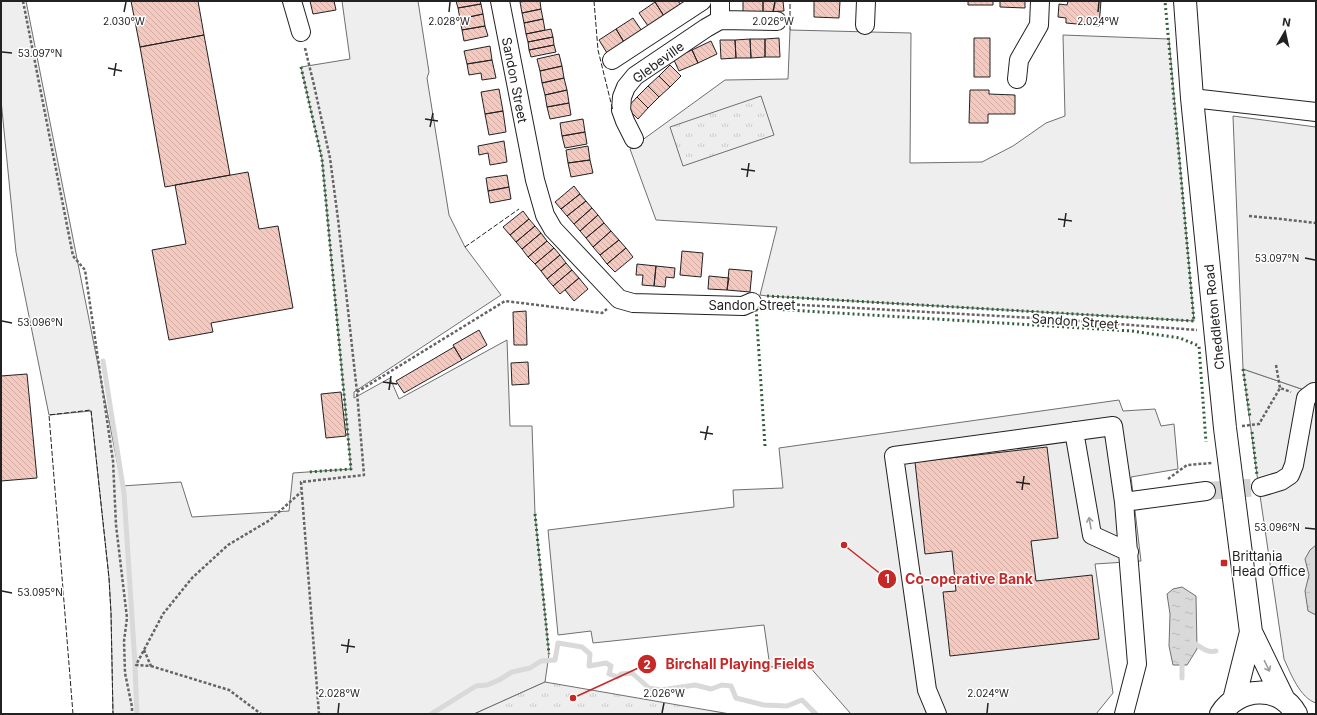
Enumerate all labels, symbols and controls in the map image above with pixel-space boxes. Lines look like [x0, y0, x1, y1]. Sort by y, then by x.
north arrow [1265, 12, 1305, 52]
text: 2.030°W [103, 15, 145, 27]
text: 2.028°W [428, 15, 470, 27]
text: 2.026°W [752, 15, 794, 27]
text: 2.024°W [1077, 15, 1119, 27]
text: N [1281, 15, 1292, 30]
street label: Sandon Street [499, 36, 531, 124]
street label: Glebeville [629, 38, 687, 86]
text: 53.097°N [18, 47, 62, 59]
text: 53.097°N [1255, 252, 1299, 264]
street label: Cheddleton Road [1201, 263, 1227, 371]
street label: Sandon Street [708, 297, 796, 313]
street label: Sandon Street [1031, 310, 1119, 332]
text: 53.096°N [17, 316, 63, 328]
one-way arrow [1085, 517, 1093, 530]
text: 53.096°N [1254, 521, 1300, 533]
place label: Brittania Head Office [1232, 548, 1306, 579]
marker: Brittania Head Office [1219, 558, 1229, 568]
callout: Co-operative Bank [877, 566, 1041, 592]
text: Co-operative Bank [905, 570, 1034, 587]
text: 1 [884, 571, 890, 586]
text: 53.095°N [17, 586, 63, 598]
callout: Birchall Playing Fields [637, 651, 822, 677]
text: Birchall Playing Fields [665, 655, 815, 672]
text: 2 [643, 657, 651, 672]
one-way arrow [1264, 660, 1271, 672]
text: 2.028°W [318, 687, 360, 699]
text: 2.026°W [643, 687, 685, 699]
text: 2.024°W [967, 687, 1009, 699]

